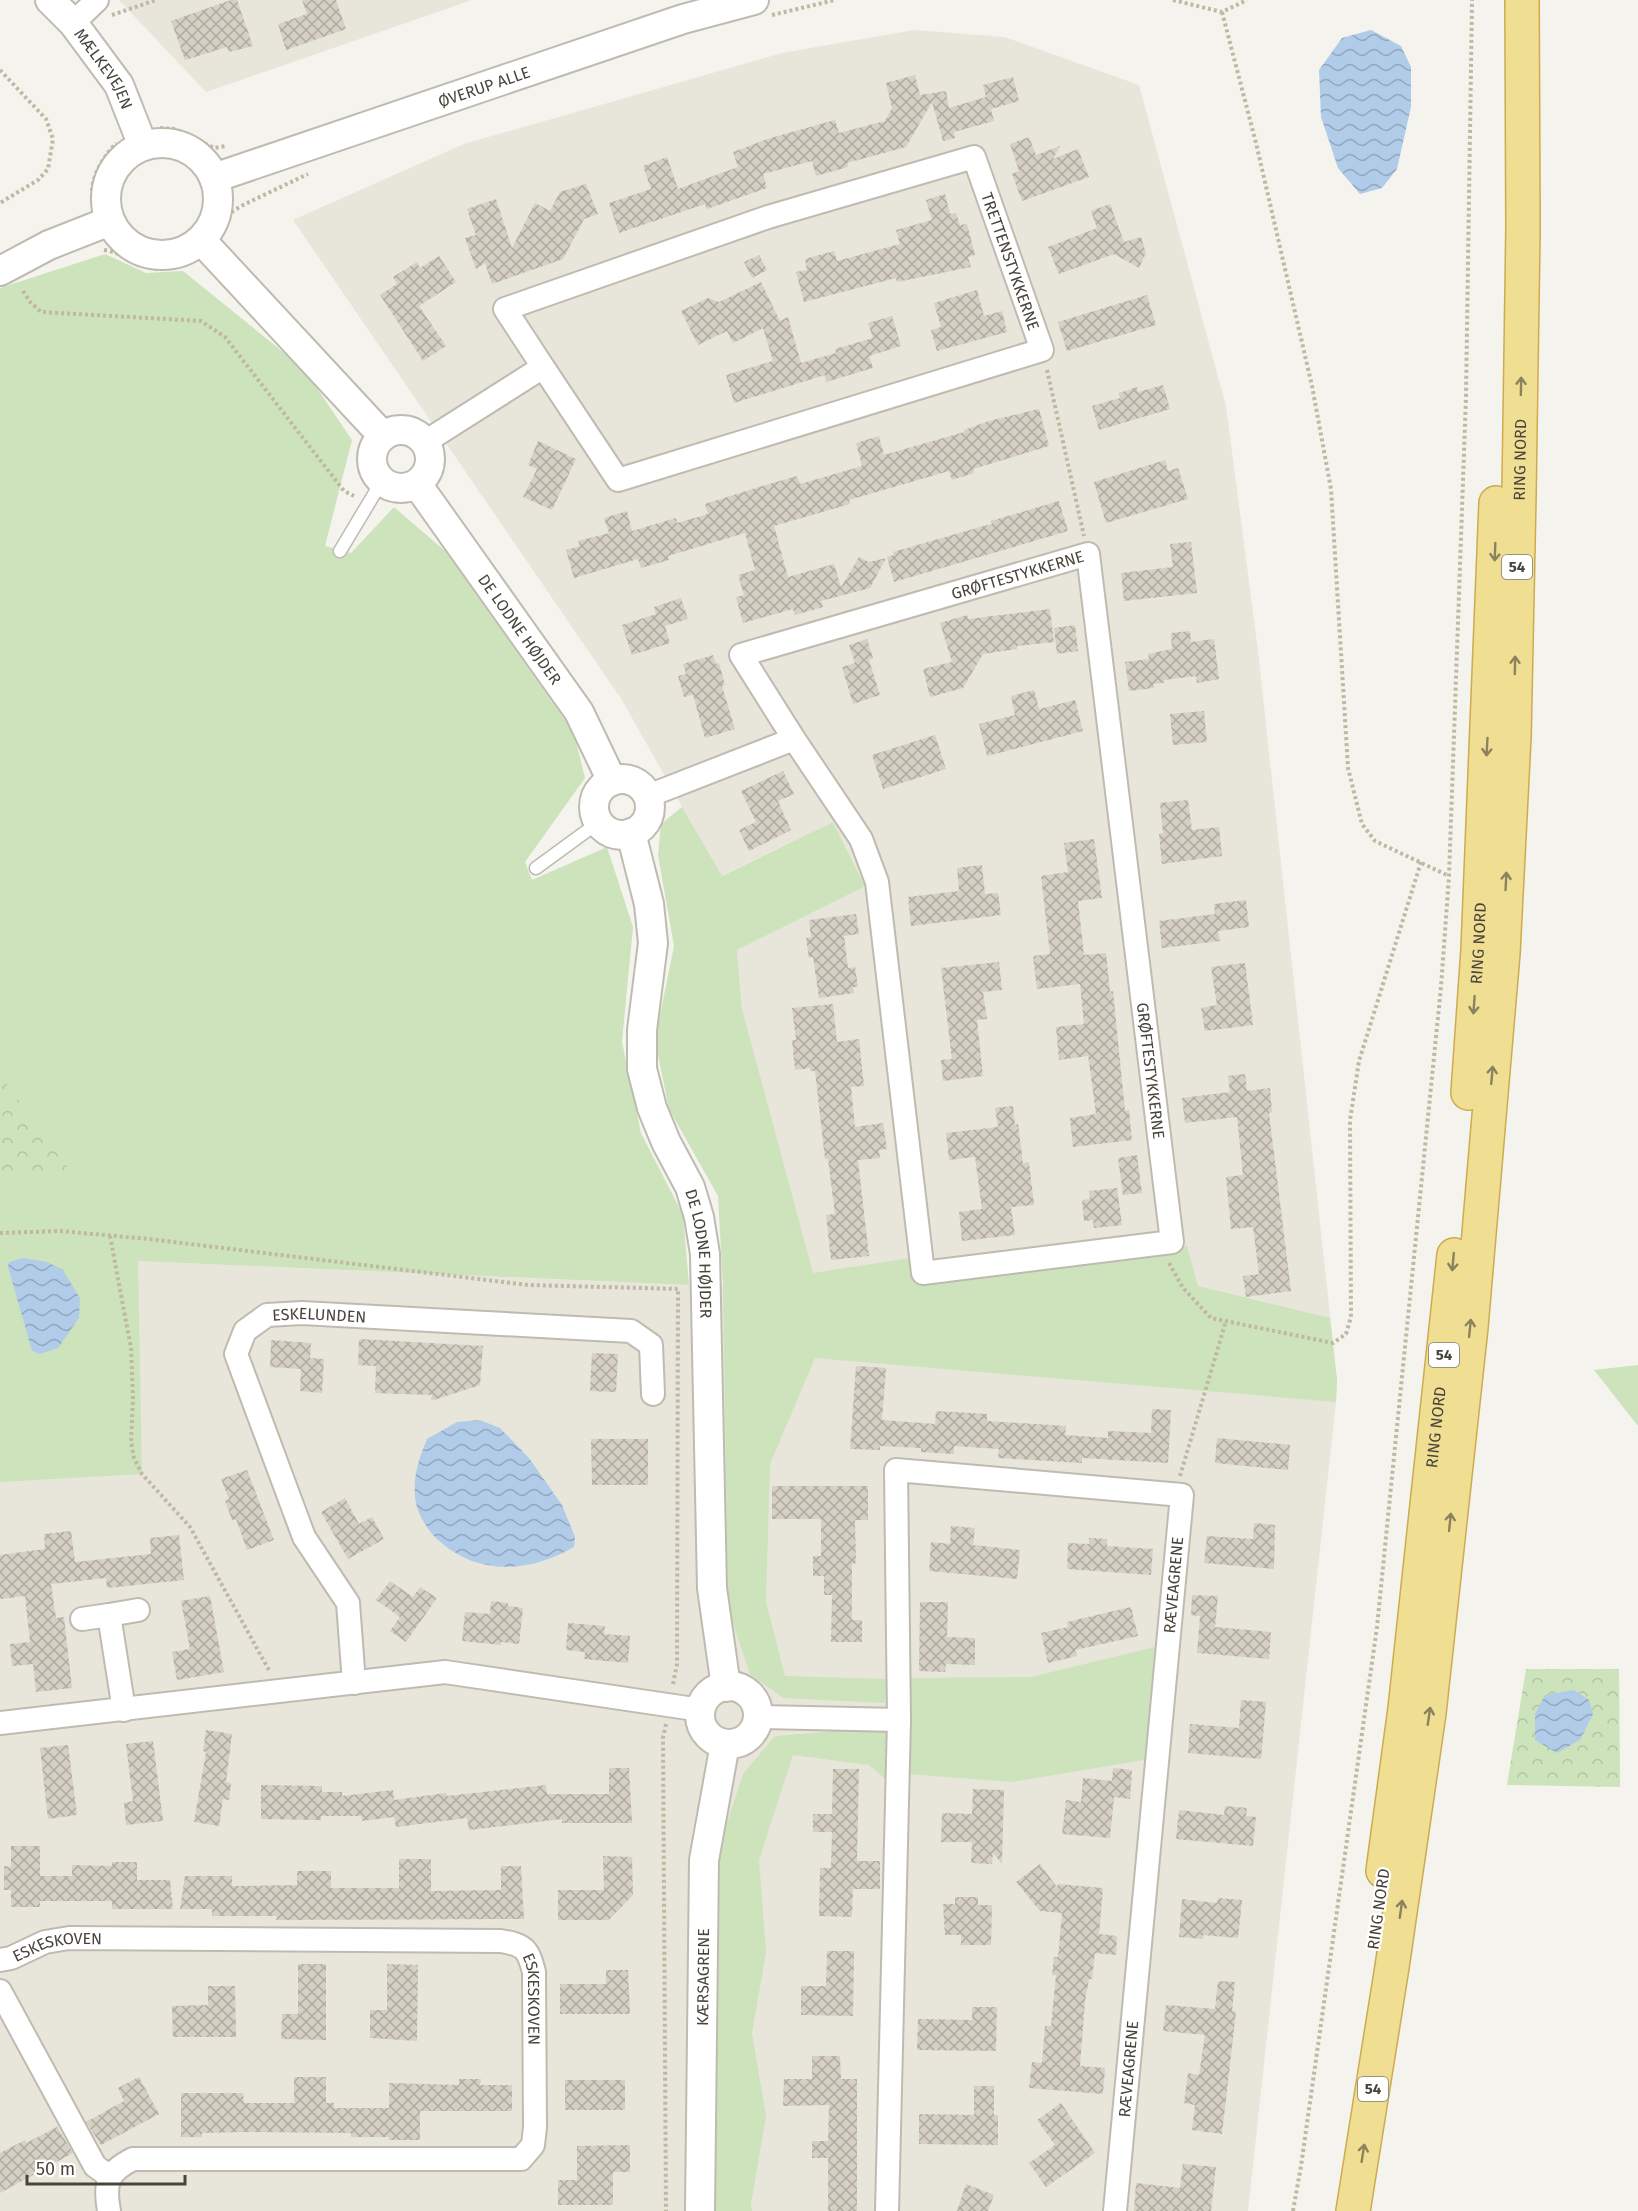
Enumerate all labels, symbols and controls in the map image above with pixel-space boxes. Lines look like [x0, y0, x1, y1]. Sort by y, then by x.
street label: MÆLKEVEJEN [70, 25, 136, 112]
street label: ØVERUP ALLE [436, 63, 533, 111]
street label: TRETTENSTYKKERNE [977, 190, 1043, 333]
one-way arrow [1515, 377, 1526, 397]
street label: RING NORD [1510, 419, 1530, 501]
one-way arrow [1489, 542, 1500, 562]
street label: GRØFTESTYKKERNE [949, 547, 1086, 603]
road number: 54 [1502, 555, 1532, 579]
street label: DE LODNE HØJDER [474, 571, 565, 688]
one-way arrow [1509, 656, 1521, 676]
one-way arrow [1482, 737, 1493, 757]
one-way arrow [1501, 871, 1512, 891]
street label: RING NORD [1467, 902, 1490, 985]
one-way arrow [1469, 995, 1480, 1014]
street label: GRØFTESTYKKERNE [1133, 1001, 1168, 1140]
one-way arrow [1487, 1066, 1498, 1086]
street label: DE LODNE HØJDER [681, 1187, 715, 1319]
one-way arrow [1447, 1252, 1458, 1272]
street label: ESKELUNDEN [272, 1304, 367, 1326]
one-way arrow [1465, 1319, 1476, 1339]
road number: 54 [1429, 1343, 1459, 1367]
street label: RING NORD [1422, 1386, 1450, 1469]
one-way arrow [1445, 1513, 1456, 1532]
street label: RÆVEAGRENE [1160, 1536, 1187, 1634]
one-way arrow [1423, 1706, 1434, 1726]
street label: RING NORD [1363, 1867, 1394, 1951]
one-way arrow [1395, 1899, 1406, 1919]
street label: ESKESKOVEN [10, 1928, 102, 1966]
street label: KÆRSAGRENE [693, 1928, 713, 2026]
street label: ESKESKOVEN [519, 1950, 543, 2045]
street label: RÆVEAGRENE [1115, 2020, 1142, 2118]
road number: 54 [1358, 2077, 1388, 2101]
one-way arrow [1357, 2144, 1368, 2164]
scale bar [27, 2148, 184, 2186]
text: 50 m [36, 2158, 75, 2180]

